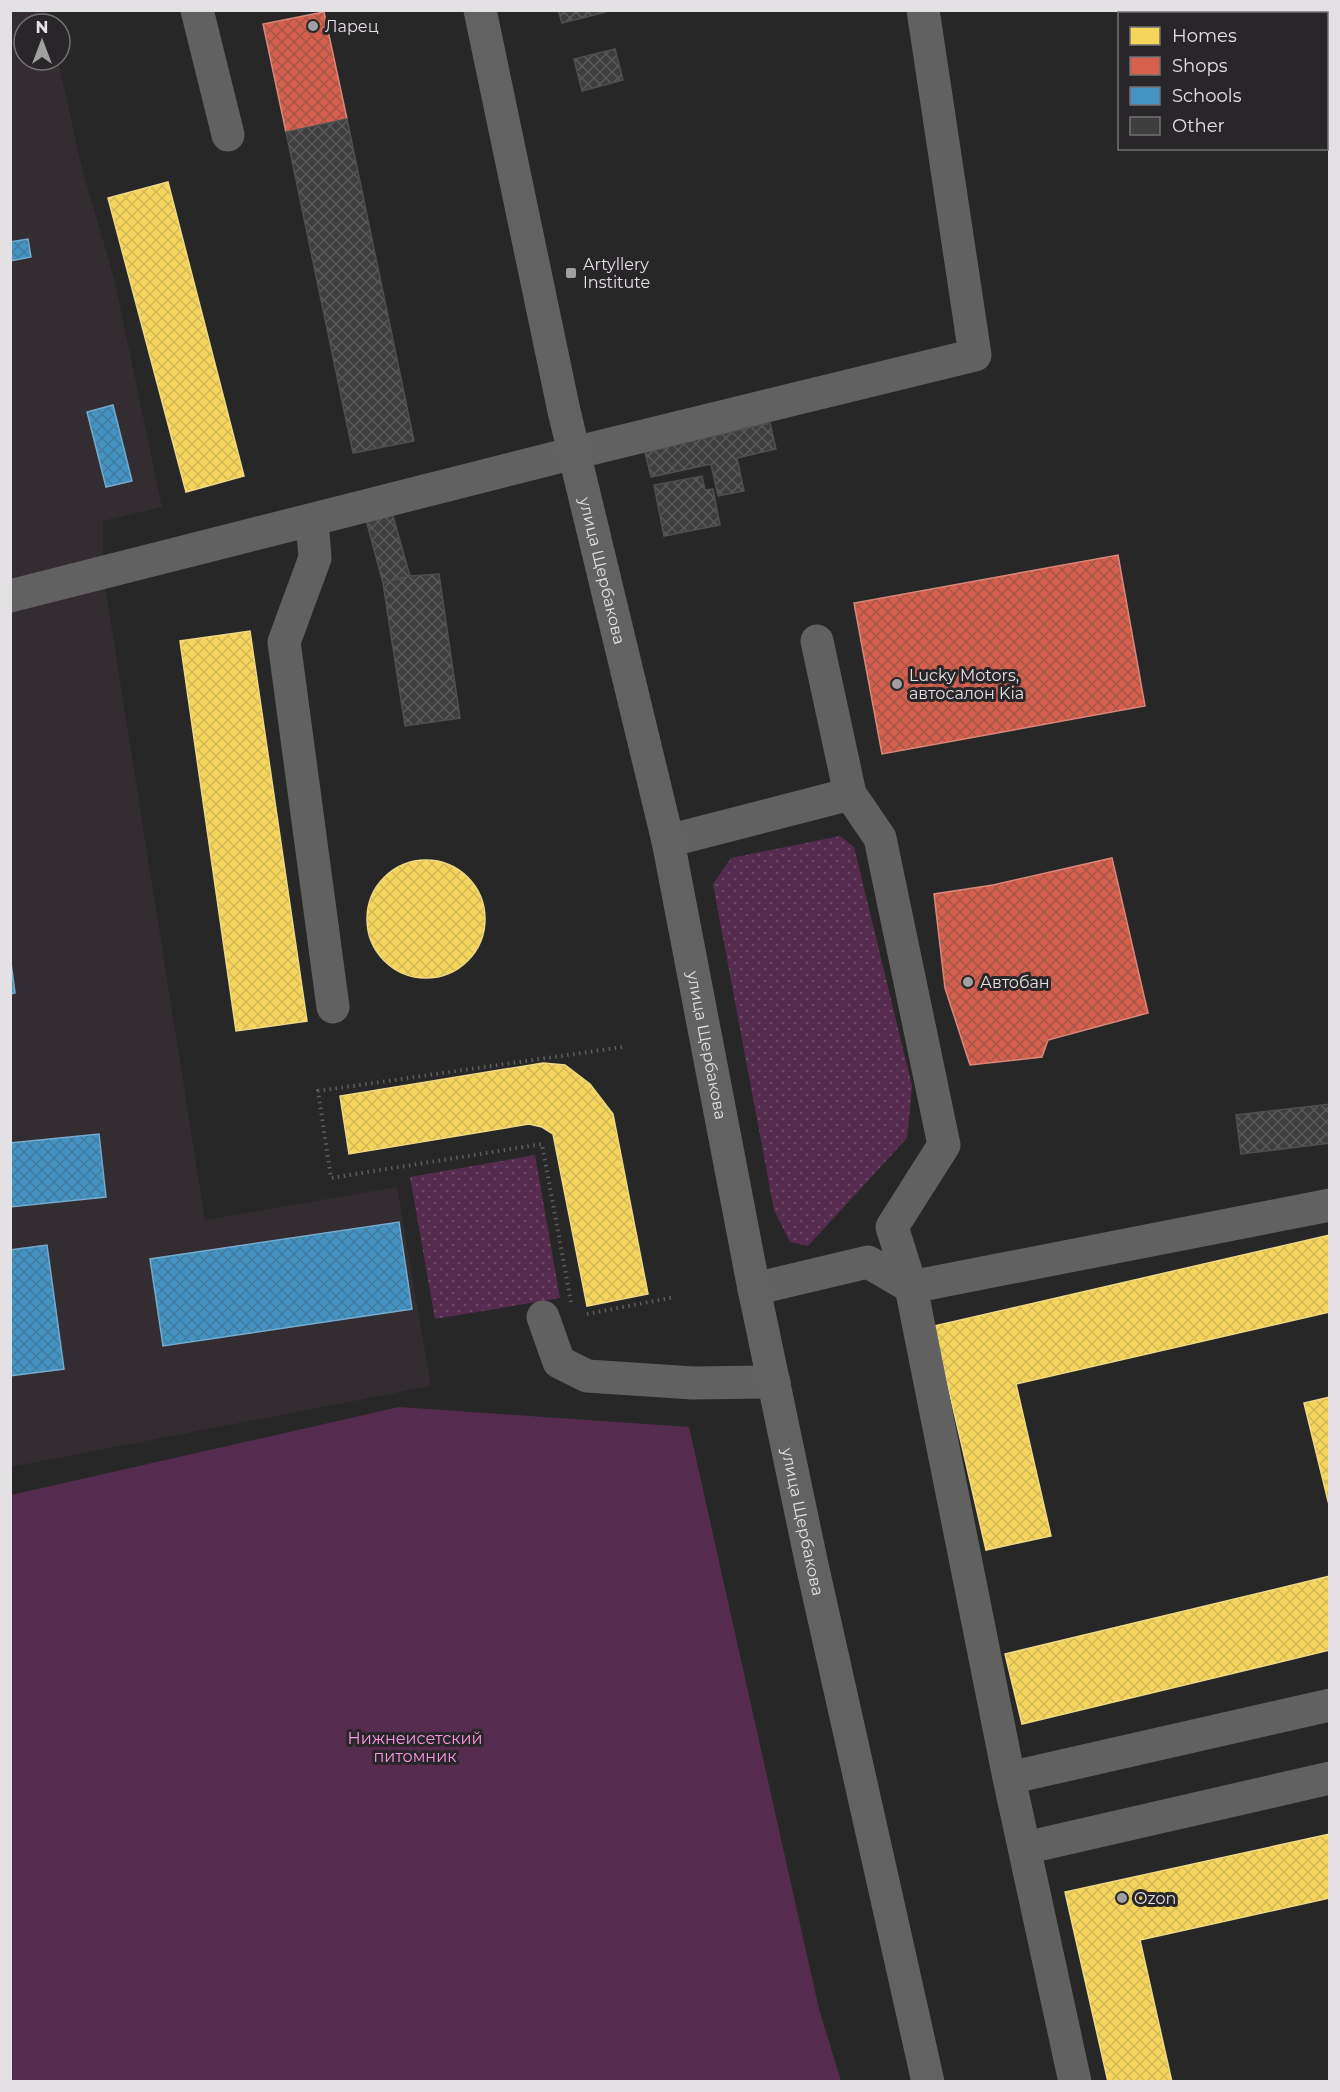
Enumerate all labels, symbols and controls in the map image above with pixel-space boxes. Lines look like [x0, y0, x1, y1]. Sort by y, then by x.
north arrow [12, 12, 72, 72]
legend [1118, 12, 1328, 150]
place label: Ларец [325, 17, 379, 36]
text: N [36, 18, 48, 37]
marker: Ларец [306, 19, 320, 33]
text: Homes [1172, 25, 1237, 47]
text: Shops [1172, 55, 1228, 77]
text: Schools [1172, 85, 1242, 107]
text: Other [1172, 115, 1225, 137]
place label: Artyllery Institute [583, 255, 650, 292]
marker: Artyllery Institute [564, 266, 578, 280]
street label: улица Щербакова [575, 494, 629, 646]
place label: Lucky Motors, автосалон Kia [909, 666, 1024, 703]
marker: Lucky Motors, автосалон Kia [890, 677, 904, 691]
street label: улица Щербакова [683, 968, 730, 1121]
place label: Автобан [980, 973, 1050, 992]
marker: Автобан [961, 975, 975, 989]
street label: улица Щербакова [777, 1445, 828, 1598]
park label: Нижнеисетский питомник [348, 1729, 482, 1766]
place label: Ozon [1134, 1889, 1176, 1908]
marker: Ozon [1115, 1891, 1129, 1905]

